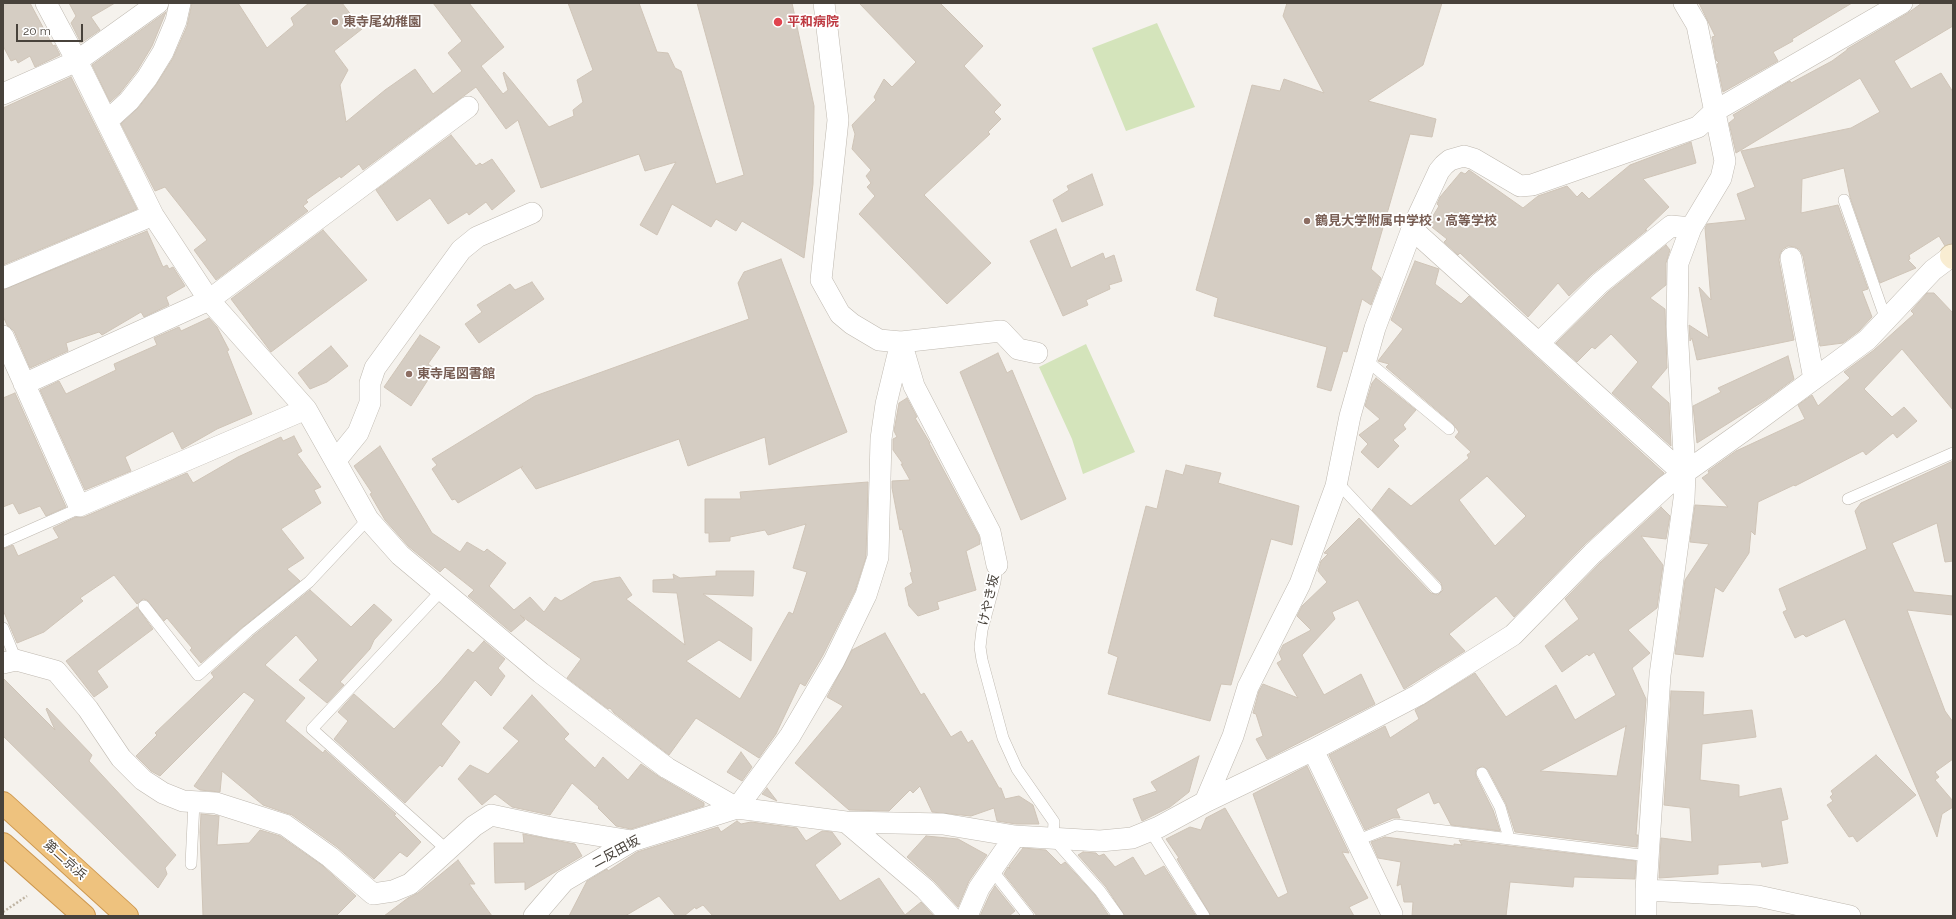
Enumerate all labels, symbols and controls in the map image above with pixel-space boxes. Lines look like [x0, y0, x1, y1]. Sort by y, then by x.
place label: 東寺尾幼稚園 [343, 14, 421, 30]
place label: 平和病院 [787, 14, 839, 30]
scale bar [18, 16, 85, 42]
marker: 平和病院 [772, 16, 784, 28]
marker: 東寺尾幼稚園 [330, 17, 340, 27]
text: 20 m [23, 24, 51, 38]
place label: 鶴見大学附属中学校・高等学校 [1315, 213, 1497, 229]
marker: 鶴見大学附属中学校・高等学校 [1302, 216, 1312, 226]
place label: 東寺尾図書館 [417, 366, 495, 382]
marker: 東寺尾図書館 [404, 369, 414, 379]
street label: けやき坂 [976, 573, 1002, 627]
street label: 二反田坂 [589, 833, 643, 871]
street label: 第二京浜 [40, 837, 90, 883]

